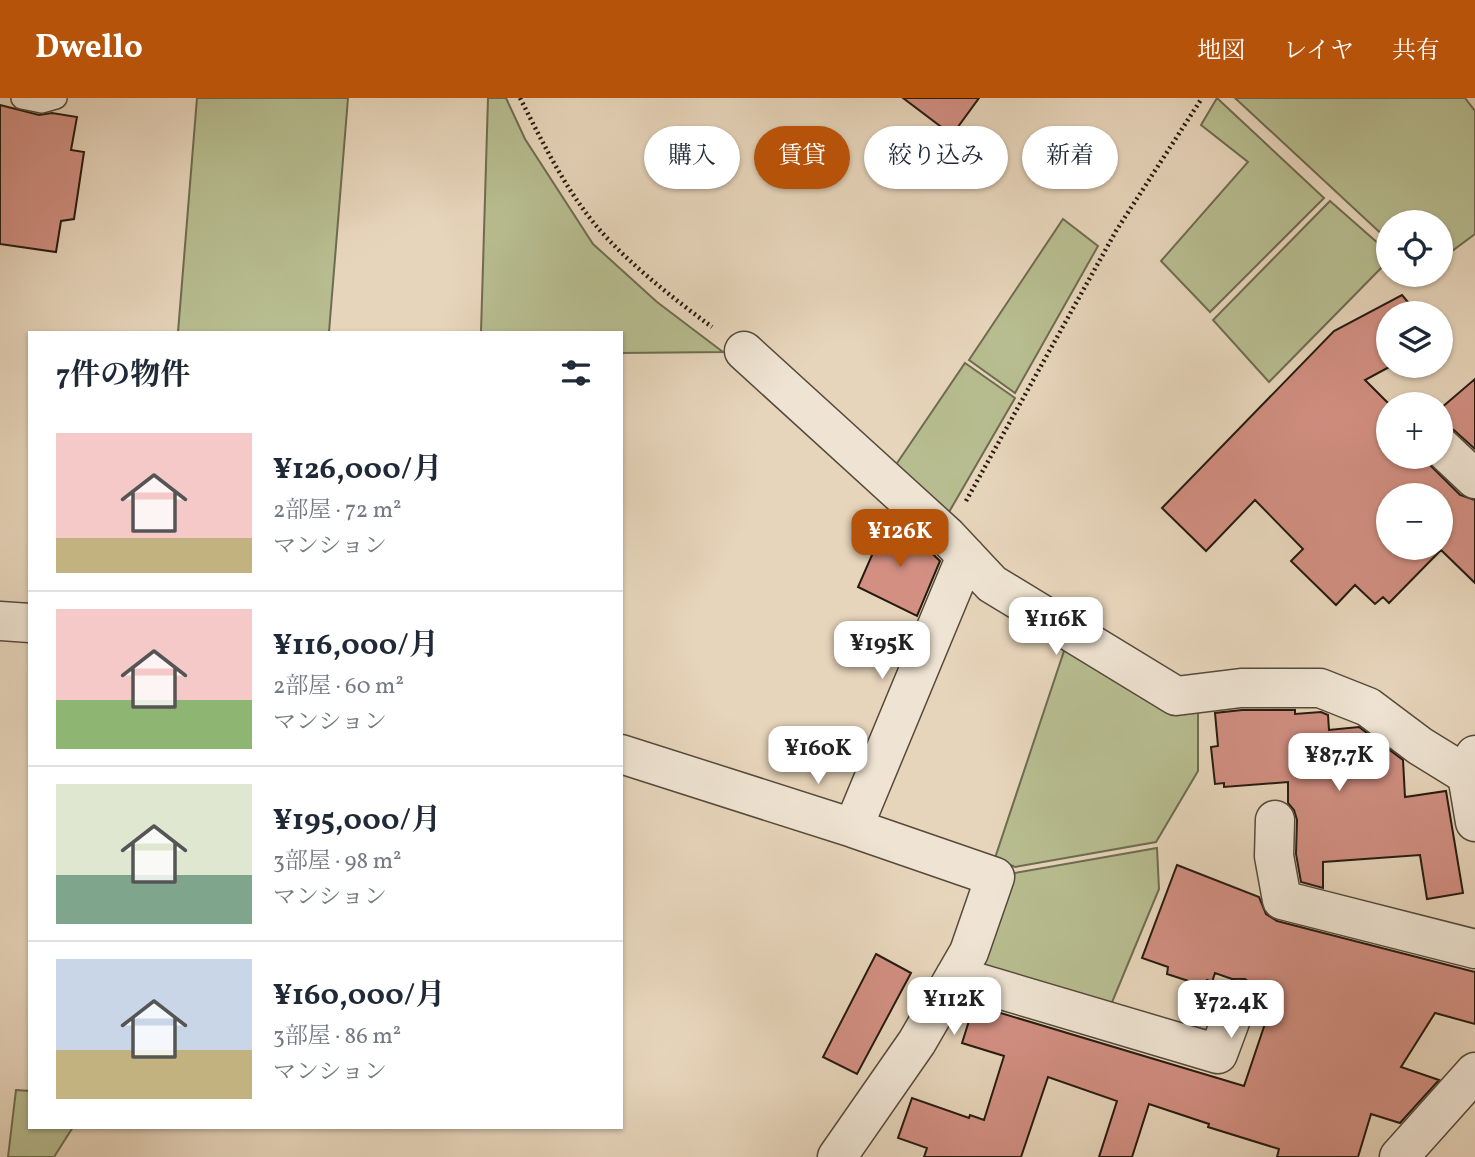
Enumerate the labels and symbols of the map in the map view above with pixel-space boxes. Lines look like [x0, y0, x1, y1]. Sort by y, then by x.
pin: ¥126K [851, 510, 949, 569]
pin: ¥116K [1007, 598, 1105, 657]
pin: ¥195K [833, 622, 931, 681]
pin: ¥160K [769, 726, 867, 786]
pin: ¥87.7K [1282, 734, 1396, 793]
pin: ¥112K [905, 978, 1003, 1037]
pin: ¥72.4K [1174, 981, 1288, 1040]

